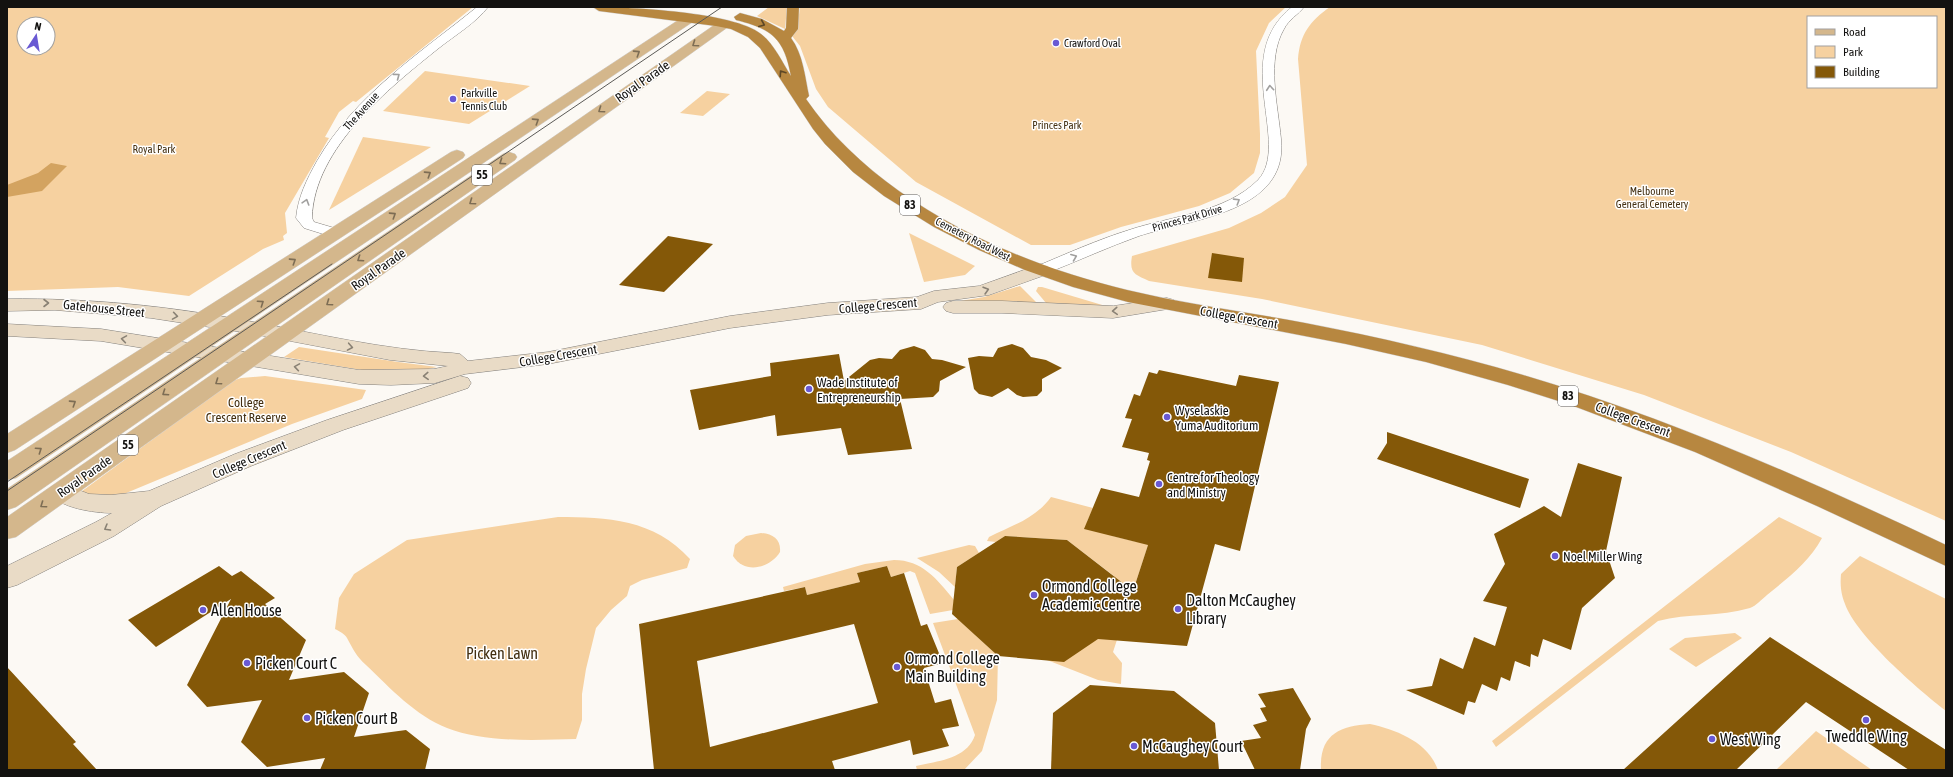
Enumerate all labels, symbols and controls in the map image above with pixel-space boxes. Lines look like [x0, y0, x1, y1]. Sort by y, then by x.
north arrow [16, 16, 56, 56]
legend [1807, 16, 1937, 88]
one-way arrow [758, 19, 765, 27]
text: N [34, 20, 43, 33]
text: Road [1843, 25, 1866, 39]
place label: Crawford Oval [1064, 37, 1121, 49]
marker: Crawford Oval [1051, 38, 1061, 48]
one-way arrow [693, 39, 700, 46]
text: Park [1843, 45, 1864, 59]
one-way arrow [633, 50, 640, 58]
street label: Royal Parade [612, 57, 672, 106]
text: Building [1843, 65, 1881, 79]
one-way arrow [780, 70, 787, 77]
one-way arrow [392, 74, 399, 81]
one-way arrow [1266, 85, 1275, 91]
place label: Parkville Tennis Club [461, 87, 507, 112]
street label: The Avenue [341, 90, 381, 132]
marker: Parkville Tennis Club [448, 94, 458, 104]
one-way arrow [598, 105, 605, 113]
one-way arrow [532, 118, 539, 125]
park label: Princes Park [1032, 119, 1082, 131]
park label: Royal Park [133, 143, 176, 155]
one-way arrow [500, 157, 507, 164]
road number: 55 [472, 165, 492, 185]
one-way arrow [424, 171, 431, 179]
park label: Melbourne General Cemetery [1616, 185, 1689, 210]
road number: 83 [900, 195, 920, 215]
one-way arrow [469, 197, 476, 205]
one-way arrow [1233, 198, 1240, 205]
one-way arrow [301, 199, 310, 206]
street label: Princes Park Drive [1151, 202, 1223, 234]
one-way arrow [389, 213, 396, 220]
street label: Cemetery Road West [934, 215, 1012, 263]
street label: Royal Parade [348, 245, 408, 294]
one-way arrow [1071, 253, 1078, 261]
one-way arrow [358, 254, 365, 261]
one-way arrow [289, 258, 296, 266]
one-way arrow [982, 286, 989, 295]
street label: College Crescent [838, 295, 918, 316]
street label: Gatehouse Street [62, 297, 146, 320]
one-way arrow [326, 298, 333, 305]
one-way arrow [43, 299, 49, 307]
one-way arrow [257, 300, 264, 308]
street label: College Crescent [1199, 303, 1279, 332]
one-way arrow [1112, 307, 1118, 316]
one-way arrow [172, 311, 178, 320]
one-way arrow [121, 335, 127, 344]
street label: College Crescent [518, 341, 598, 370]
one-way arrow [346, 342, 353, 351]
one-way arrow [294, 363, 300, 372]
one-way arrow [423, 372, 429, 381]
place label: Wade Institute of Entrepreneurship [817, 375, 901, 405]
one-way arrow [215, 377, 222, 385]
marker: Wade Institute of Entrepreneurship [804, 384, 814, 394]
road number: 83 [1558, 386, 1578, 406]
one-way arrow [162, 388, 169, 396]
park label: College Crescent Reserve [206, 395, 286, 425]
street label: College Crescent [1593, 399, 1673, 440]
one-way arrow [69, 400, 76, 408]
place label: Wyselaskie Yuma Auditorium [1175, 403, 1258, 433]
marker: Wyselaskie Yuma Auditorium [1162, 412, 1172, 422]
road number: 55 [118, 435, 138, 455]
street label: College Crescent [210, 437, 289, 482]
one-way arrow [35, 448, 42, 455]
street label: Royal Parade [54, 452, 114, 501]
place label: Centre for Theology and Ministry [1167, 470, 1260, 500]
marker: Centre for Theology and Ministry [1154, 479, 1164, 489]
one-way arrow [40, 500, 47, 508]
one-way arrow [104, 523, 111, 530]
place label: Noel Miller Wing [1563, 549, 1643, 564]
marker: Noel Miller Wing [1550, 551, 1560, 561]
place label: Ormond College Academic Centre [1042, 577, 1140, 613]
marker: Ormond College Academic Centre [1029, 590, 1039, 600]
place label: Dalton McCaughey Library [1186, 591, 1296, 628]
place label: Allen House [211, 601, 282, 619]
marker: Dalton McCaughey Library [1173, 604, 1183, 614]
marker: Allen House [198, 605, 208, 615]
park label: Picken Lawn [466, 644, 538, 662]
place label: Ormond College Main Building [905, 649, 1000, 686]
place label: Picken Court C [255, 654, 337, 672]
marker: Picken Court C [242, 658, 252, 668]
marker: Ormond College Main Building [892, 662, 902, 672]
place label: Picken Court B [315, 709, 398, 727]
marker: Picken Court B [302, 713, 312, 723]
marker: Tweddle Wing [1861, 715, 1871, 725]
place label: Tweddle Wing [1825, 727, 1907, 746]
place label: West Wing [1720, 730, 1781, 749]
marker: West Wing [1707, 734, 1717, 744]
place label: McCaughey Court [1142, 737, 1244, 756]
marker: McCaughey Court [1129, 741, 1139, 751]

